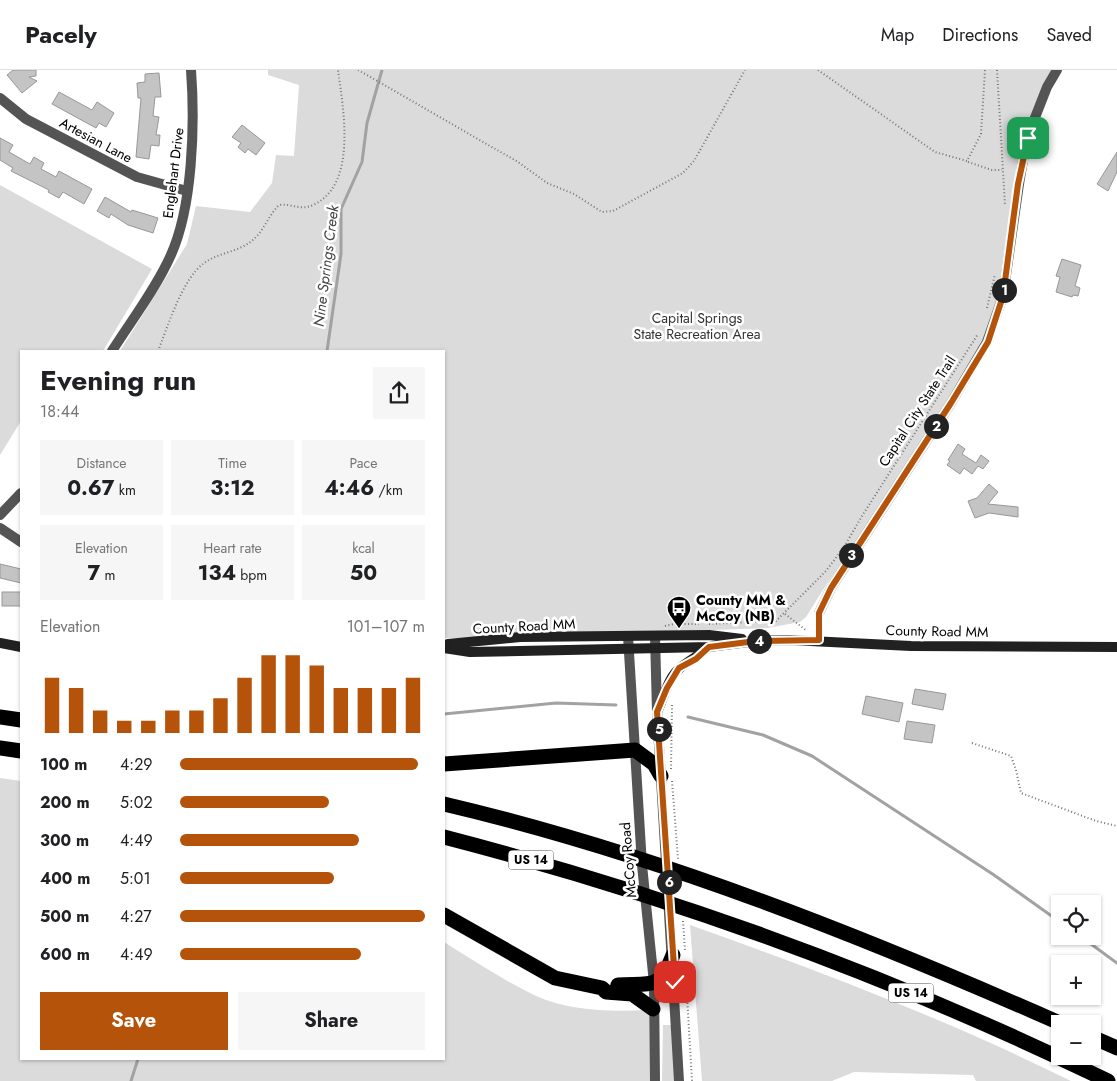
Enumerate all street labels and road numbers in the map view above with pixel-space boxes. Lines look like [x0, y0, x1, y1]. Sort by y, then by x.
street label: Artesian Lane [56, 112, 136, 168]
street label: Englehart Drive [158, 127, 188, 219]
street label: Capital City State Trail [874, 352, 960, 470]
street label: County Road MM [472, 613, 576, 639]
street label: County Road MM [885, 620, 989, 642]
street label: McCoy Road [615, 821, 641, 899]
road number: US 14 [508, 850, 554, 870]
road number: US 14 [888, 984, 934, 1002]

